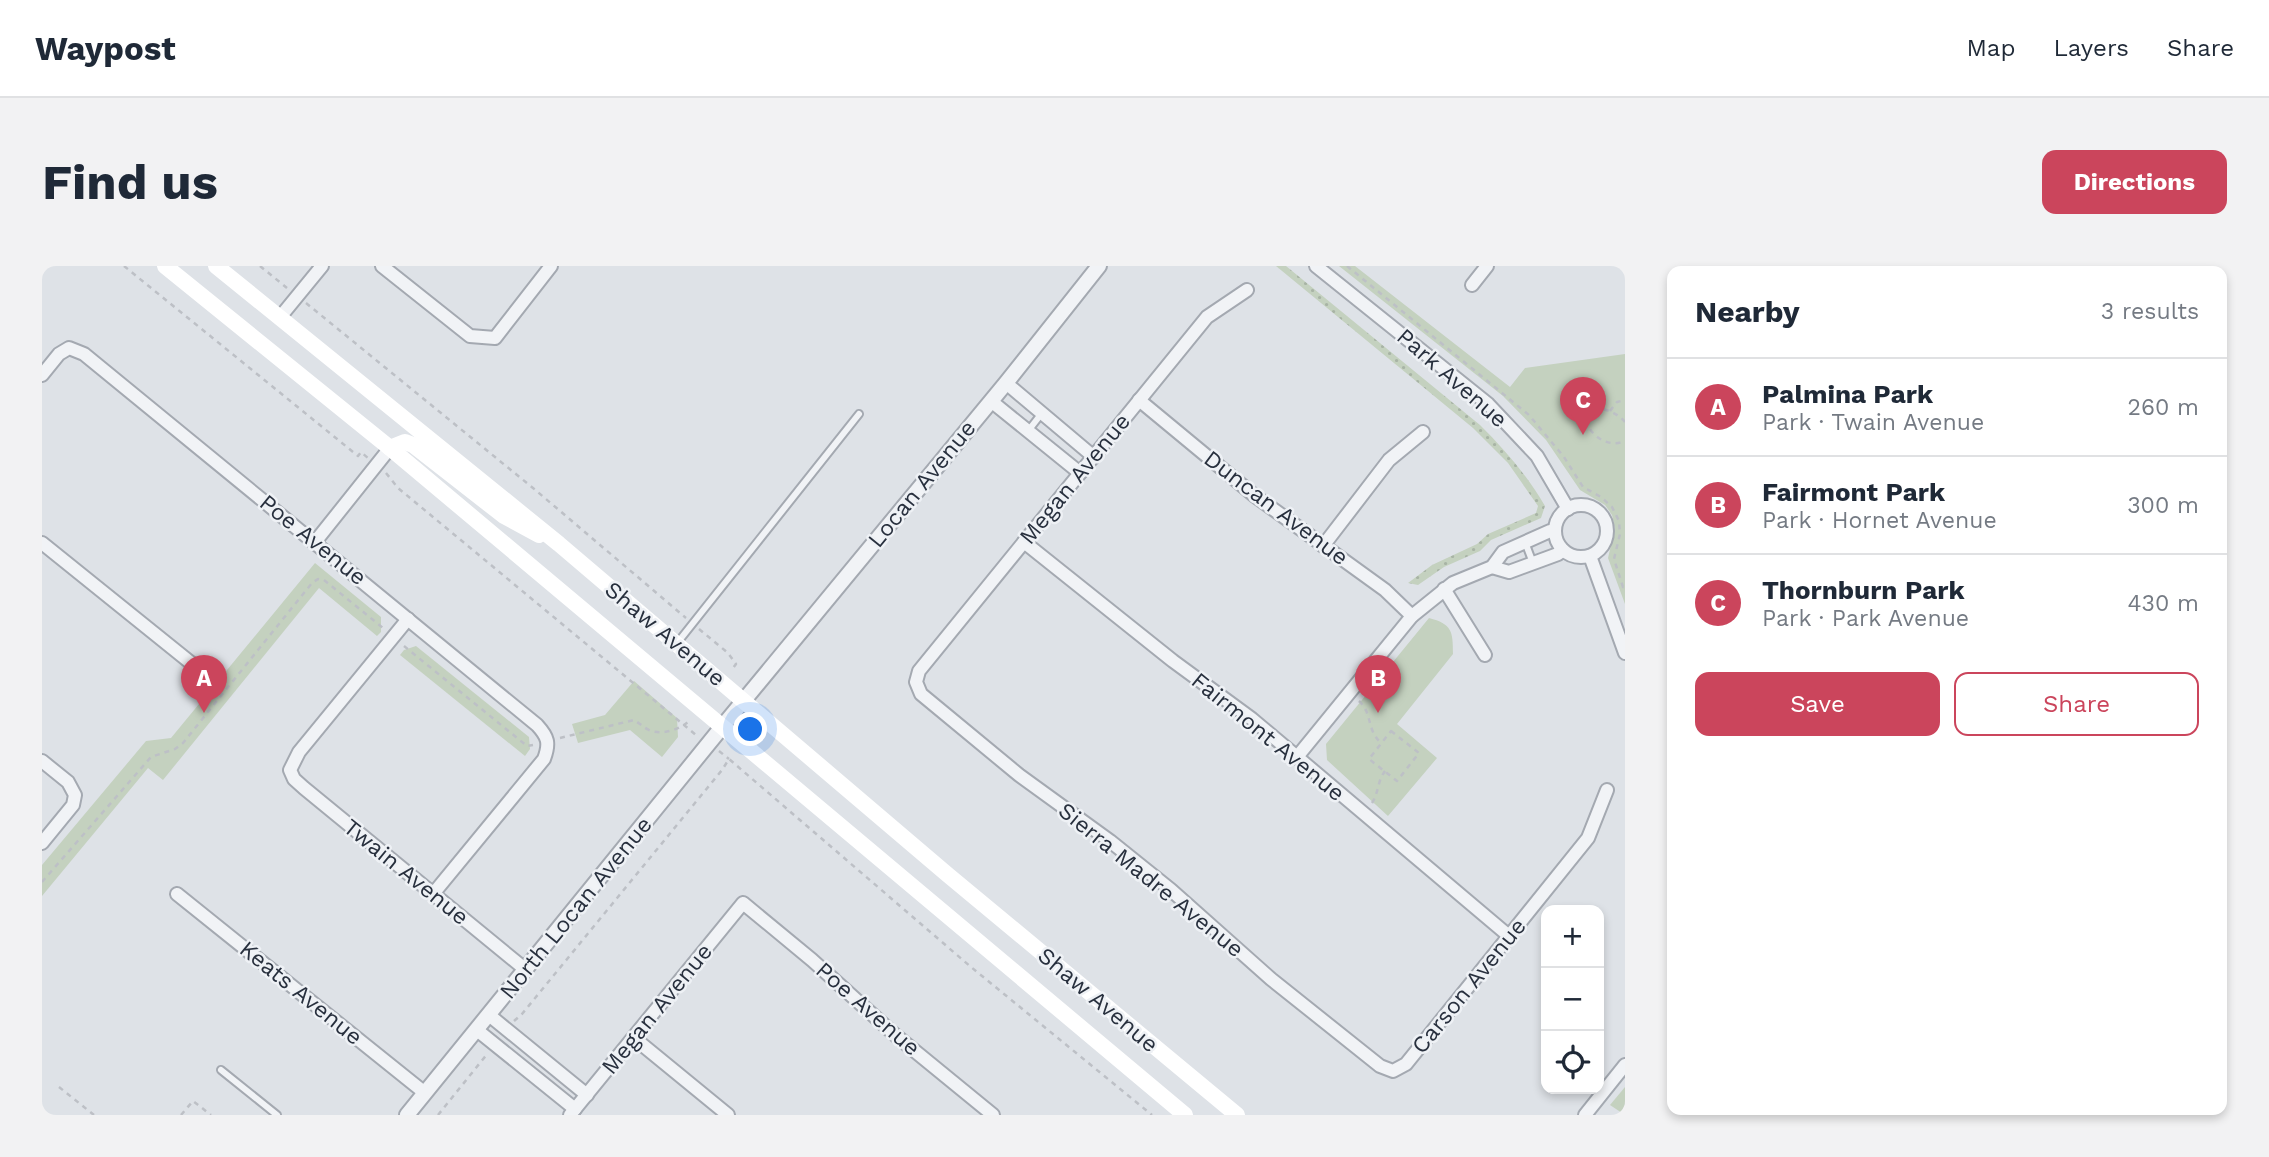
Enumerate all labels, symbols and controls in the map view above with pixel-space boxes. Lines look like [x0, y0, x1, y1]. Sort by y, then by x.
text: Waypost [35, 29, 176, 68]
text: Map [1967, 34, 2015, 62]
text: Layers [2053, 34, 2129, 62]
text: Share [2167, 34, 2234, 62]
button: Directions [2042, 150, 2227, 214]
text: Find us [42, 153, 218, 211]
text: Nearby [1695, 294, 1800, 329]
text: 3 results [2101, 298, 2199, 325]
street label: Park Avenue [1391, 323, 1513, 433]
pin: C [1560, 377, 1606, 435]
text: Palmina Park [1762, 379, 1933, 409]
text: A [1710, 394, 1726, 421]
text: 260 m [2128, 394, 2199, 421]
street label: Megan Avenue [1014, 408, 1136, 550]
text: Park · Twain Avenue [1762, 409, 1984, 436]
street label: Locan Avenue [863, 415, 981, 553]
street label: Duncan Avenue [1199, 445, 1353, 571]
text: Fairmont Park [1762, 477, 1945, 507]
street label: Poe Avenue [254, 489, 372, 591]
text: B [1710, 492, 1726, 519]
text: 300 m [2127, 492, 2199, 519]
text: Park · Hornet Avenue [1762, 507, 1997, 534]
text: Thornburn Park [1762, 575, 1965, 605]
street label: Shaw Avenue [599, 576, 731, 692]
text: C [1710, 590, 1726, 617]
text: 430 m [2127, 590, 2199, 617]
text: Park · Park Avenue [1762, 605, 1969, 632]
pin: A [181, 655, 227, 713]
pin: B [1355, 655, 1401, 713]
street label: Fairmont Avenue [1186, 667, 1350, 807]
button: Save [1695, 672, 1940, 736]
button: Share [1954, 672, 2199, 736]
your location [733, 712, 767, 746]
street label: Sierra Madre Avenue [1053, 797, 1249, 963]
street label: North Locan Avenue [494, 811, 658, 1005]
street label: Twain Avenue [338, 813, 474, 931]
map controls [1541, 905, 1604, 1094]
button: + [1541, 905, 1604, 968]
street label: Carson Avenue [1406, 913, 1532, 1059]
street label: Keats Avenue [234, 935, 368, 1051]
street label: Megan Avenue [596, 938, 718, 1080]
street label: Shaw Avenue [1032, 942, 1164, 1058]
street label: Poe Avenue [810, 956, 926, 1062]
button: − [1541, 968, 1604, 1031]
button: locate [1541, 1031, 1604, 1094]

